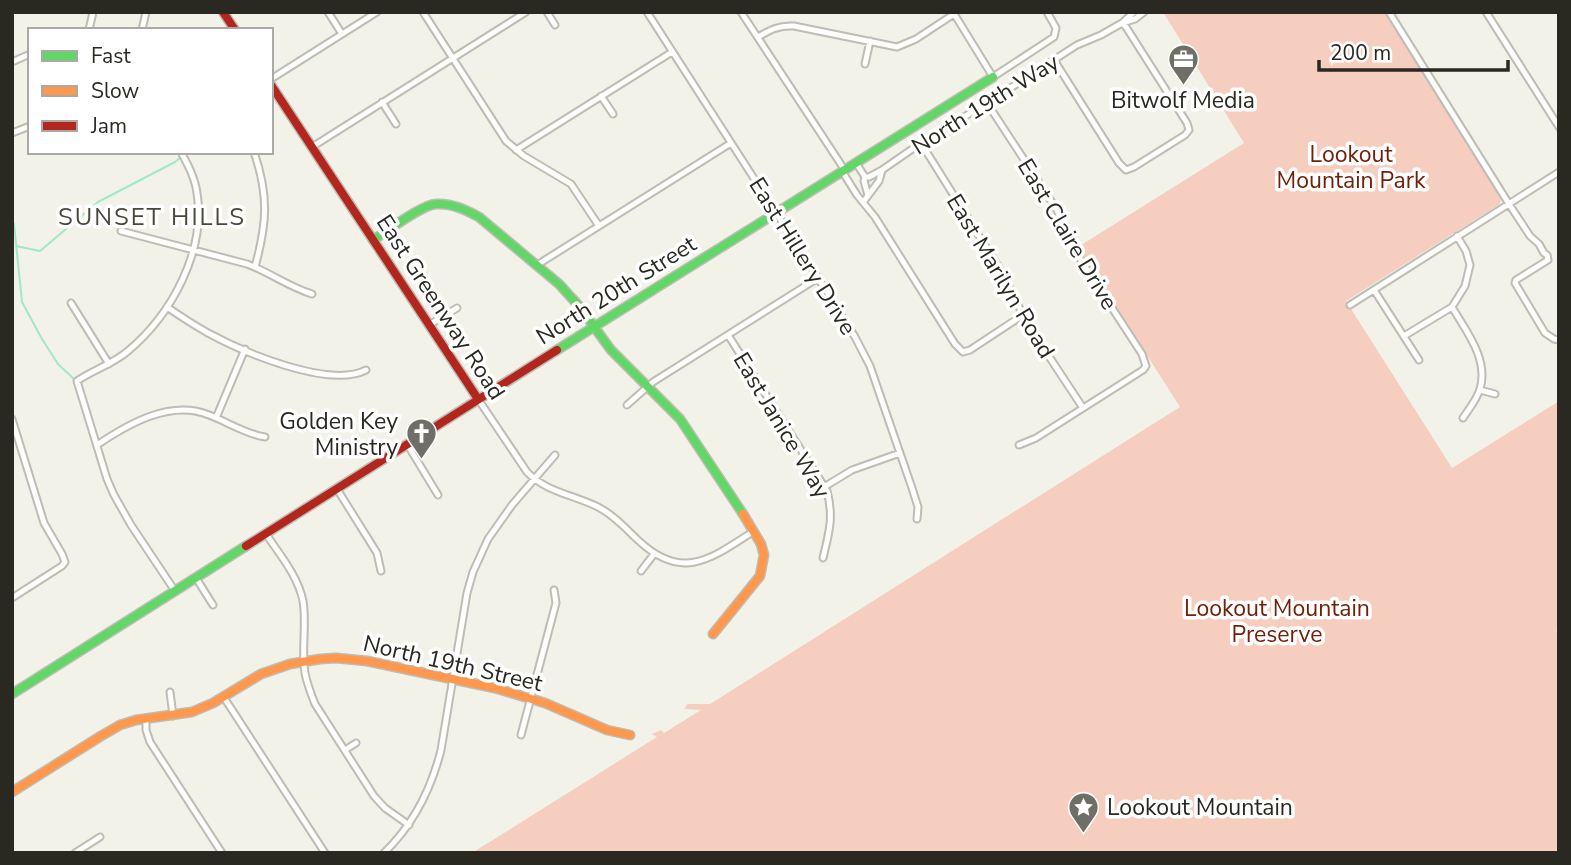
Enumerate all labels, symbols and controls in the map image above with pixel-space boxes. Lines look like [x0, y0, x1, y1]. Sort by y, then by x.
legend [28, 28, 273, 154]
scale bar [1319, 28, 1508, 72]
text: 200 m [1330, 39, 1391, 67]
text: Fast [91, 42, 131, 70]
office icon: Bitwolf Media [1166, 42, 1200, 86]
street label: North 19th Way [906, 47, 1065, 162]
text: Slow [91, 77, 140, 105]
place label: Bitwolf Media [1111, 85, 1255, 116]
text: Jam [90, 112, 127, 140]
park label: Lookout Mountain Park [1277, 139, 1426, 196]
street label: East Claire Drive [1010, 153, 1125, 316]
street label: East Hillery Drive [742, 172, 863, 341]
street label: East Marilyn Road [939, 188, 1062, 364]
district label: SUNSET HILLS [58, 201, 246, 233]
street label: East Greenway Road [369, 209, 512, 406]
street label: North 20th Street [530, 228, 703, 352]
street label: East Janice Way [726, 347, 837, 504]
place label: Golden Key Ministry [279, 406, 398, 463]
church icon: Golden Key Ministry [404, 417, 438, 461]
park label: Lookout Mountain Preserve [1184, 593, 1370, 650]
street label: North 19th Street [360, 628, 546, 699]
place icon: Lookout Mountain [1067, 790, 1101, 834]
place label: Lookout Mountain [1107, 792, 1293, 823]

